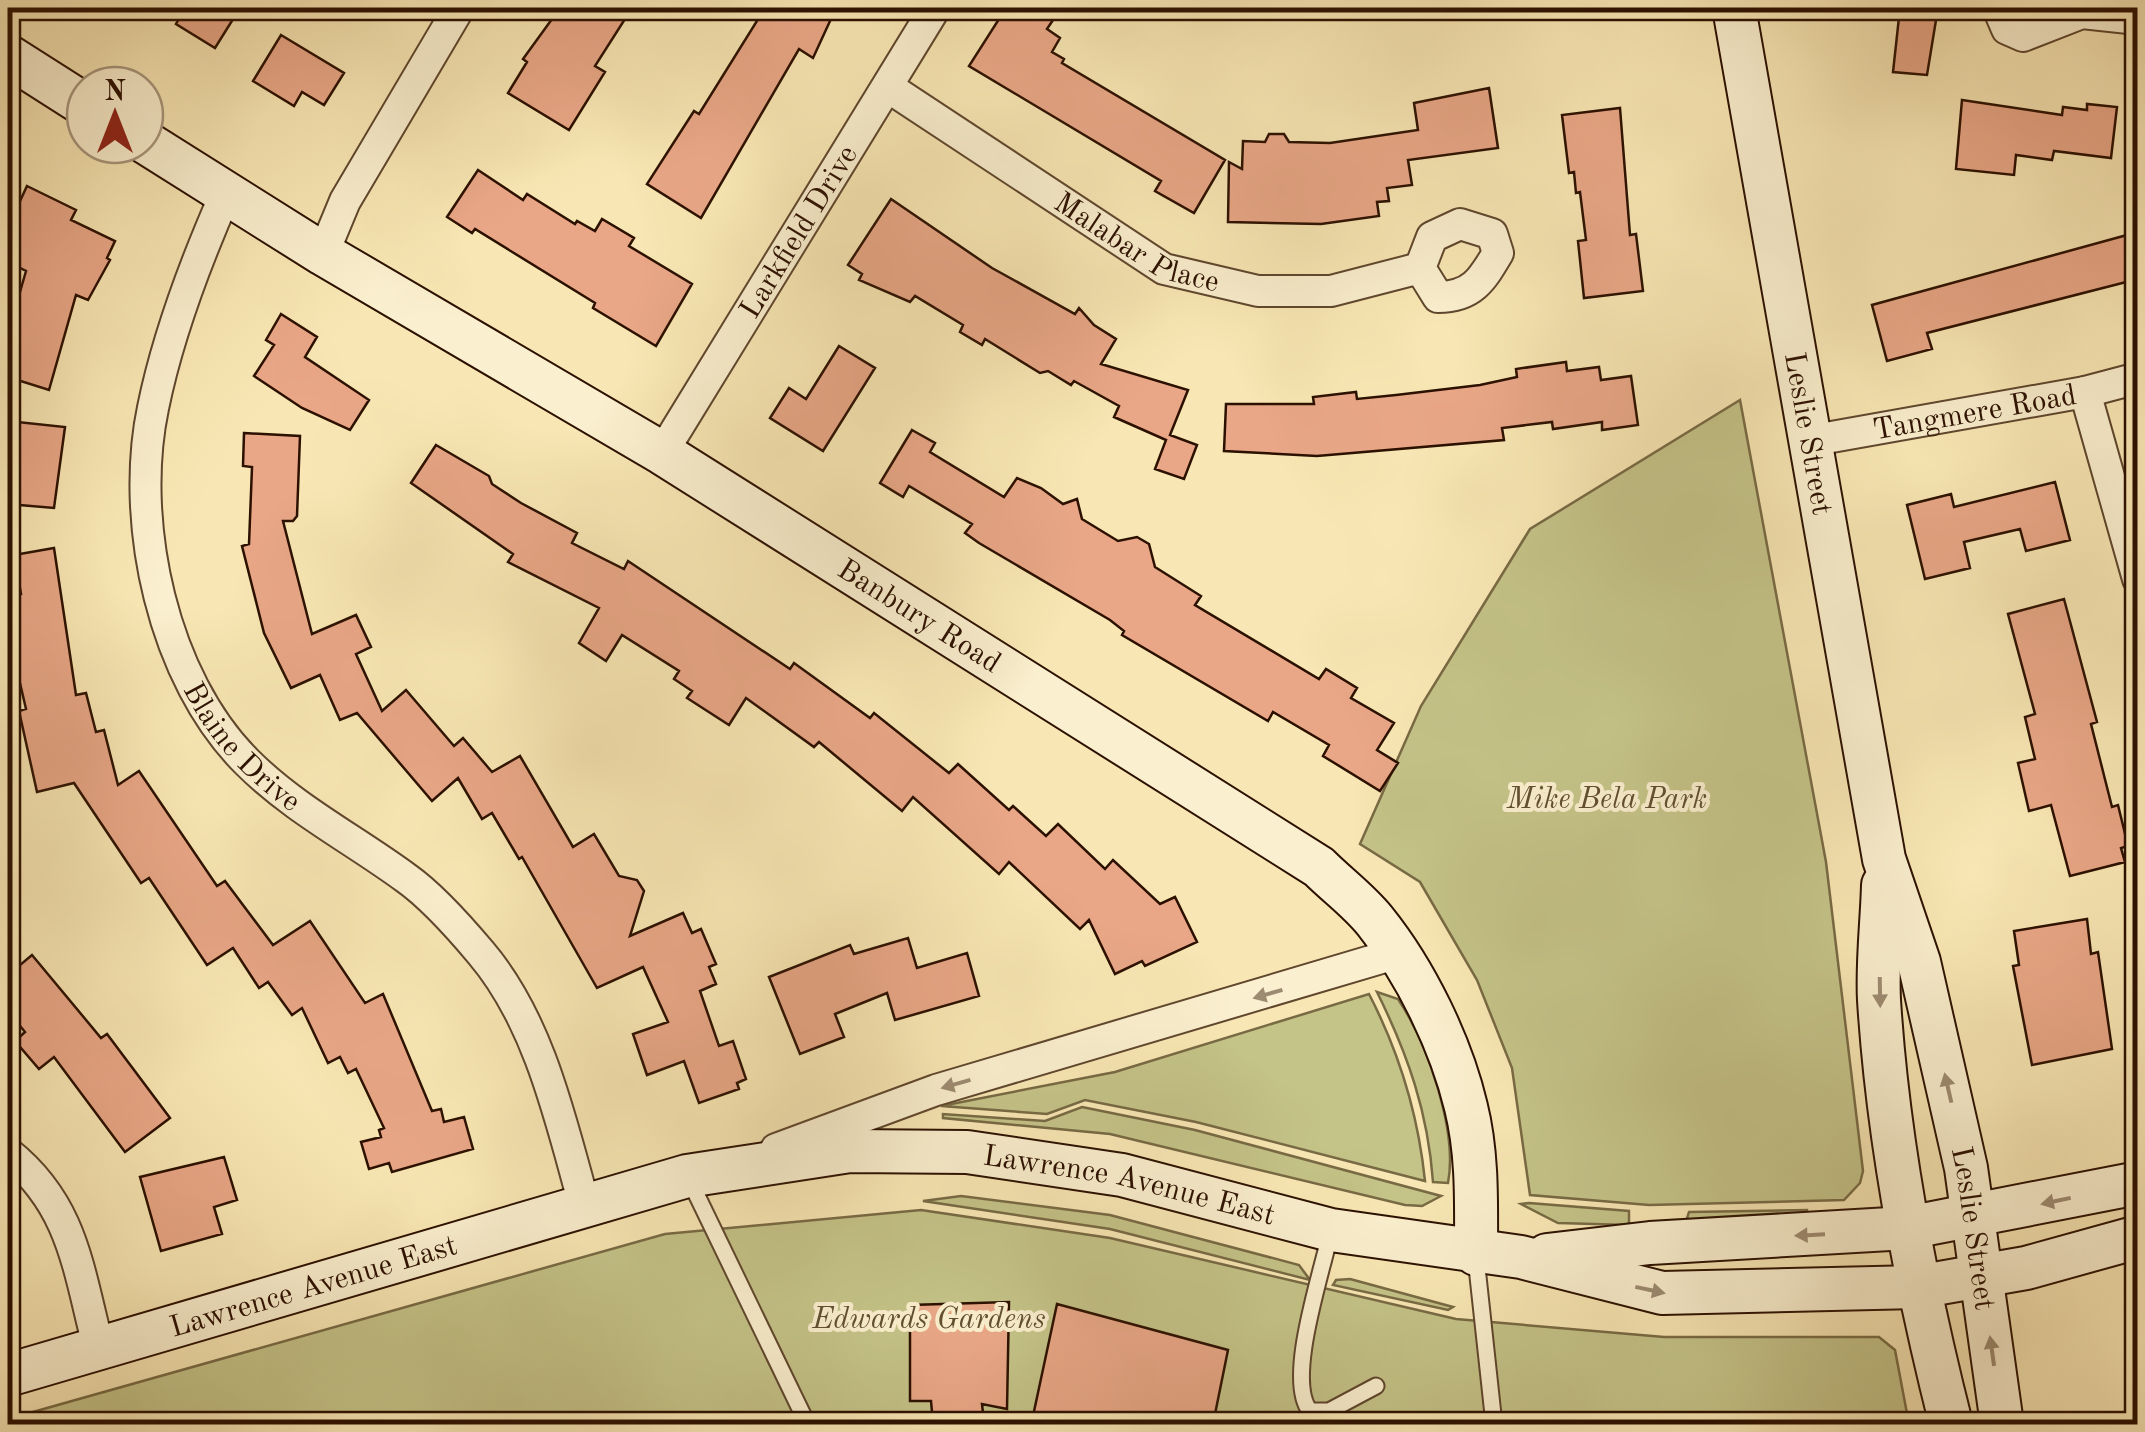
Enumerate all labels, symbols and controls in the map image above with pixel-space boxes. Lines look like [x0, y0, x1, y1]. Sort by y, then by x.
north arrow [65, 65, 165, 165]
text: N [104, 79, 126, 107]
street label: Larkfield Drive [735, 141, 864, 324]
street label: Malabar Place [1048, 188, 1222, 298]
street label: Leslie Street [1778, 350, 1836, 518]
street label: Tangmere Road [1871, 381, 2079, 446]
street label: Banbury Road [832, 555, 1006, 680]
street label: Blaine Drive [176, 678, 305, 818]
park label: Mike Bela Park [1506, 785, 1707, 815]
one-way arrow [1872, 976, 1888, 1008]
one-way arrow [1252, 987, 1283, 1002]
one-way arrow [1940, 1072, 1955, 1103]
one-way arrow [940, 1077, 971, 1092]
street label: Lawrence Avenue East [981, 1142, 1278, 1232]
street label: Leslie Street [1945, 1144, 1999, 1312]
one-way arrow [2040, 1193, 2071, 1209]
one-way arrow [1794, 1227, 1826, 1243]
street label: Lawrence Avenue East [167, 1231, 461, 1344]
one-way arrow [1635, 1282, 1666, 1298]
park label: Edwards Gardens [811, 1305, 1046, 1335]
one-way arrow [1983, 1335, 1999, 1367]

